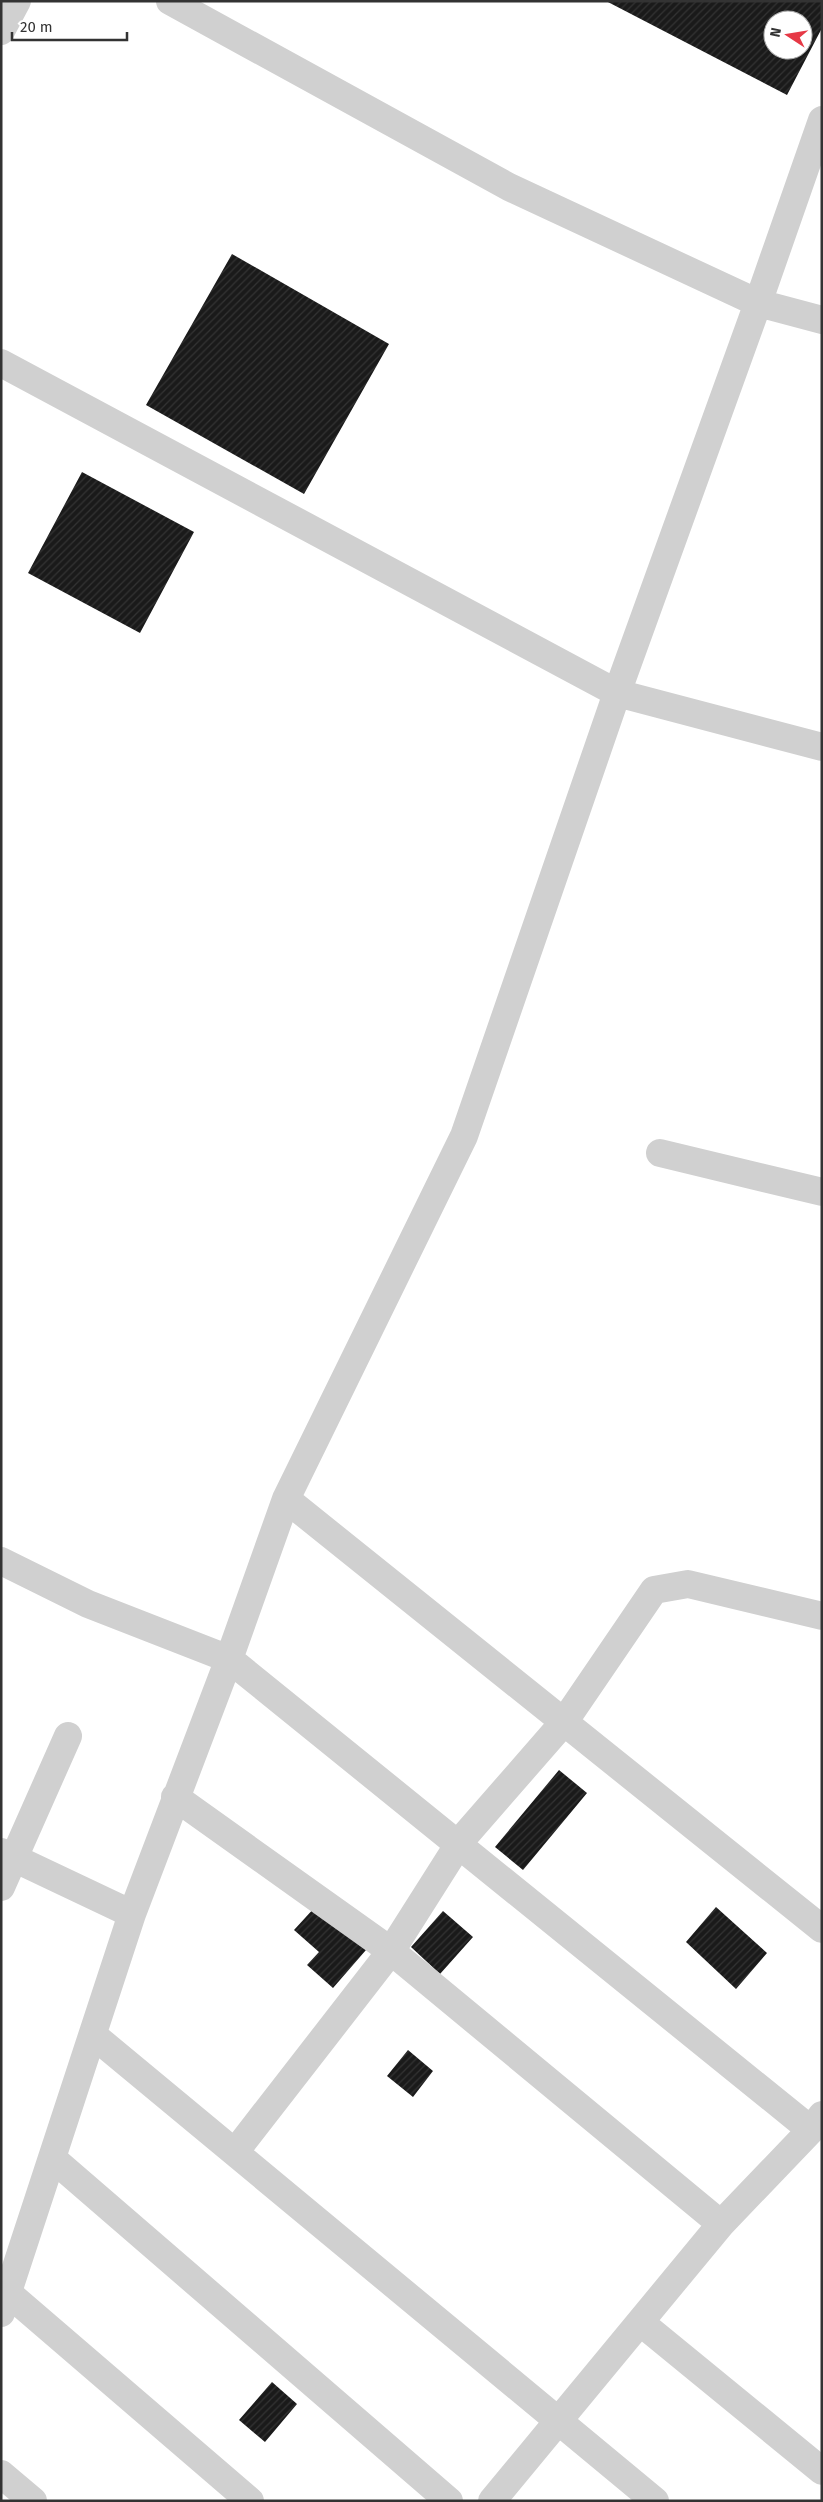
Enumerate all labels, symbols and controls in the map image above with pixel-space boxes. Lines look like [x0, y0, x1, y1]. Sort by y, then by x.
scale bar [12, 10, 128, 42]
north arrow [763, 10, 813, 60]
text: 20 m [20, 18, 53, 36]
text: N [766, 26, 785, 39]

